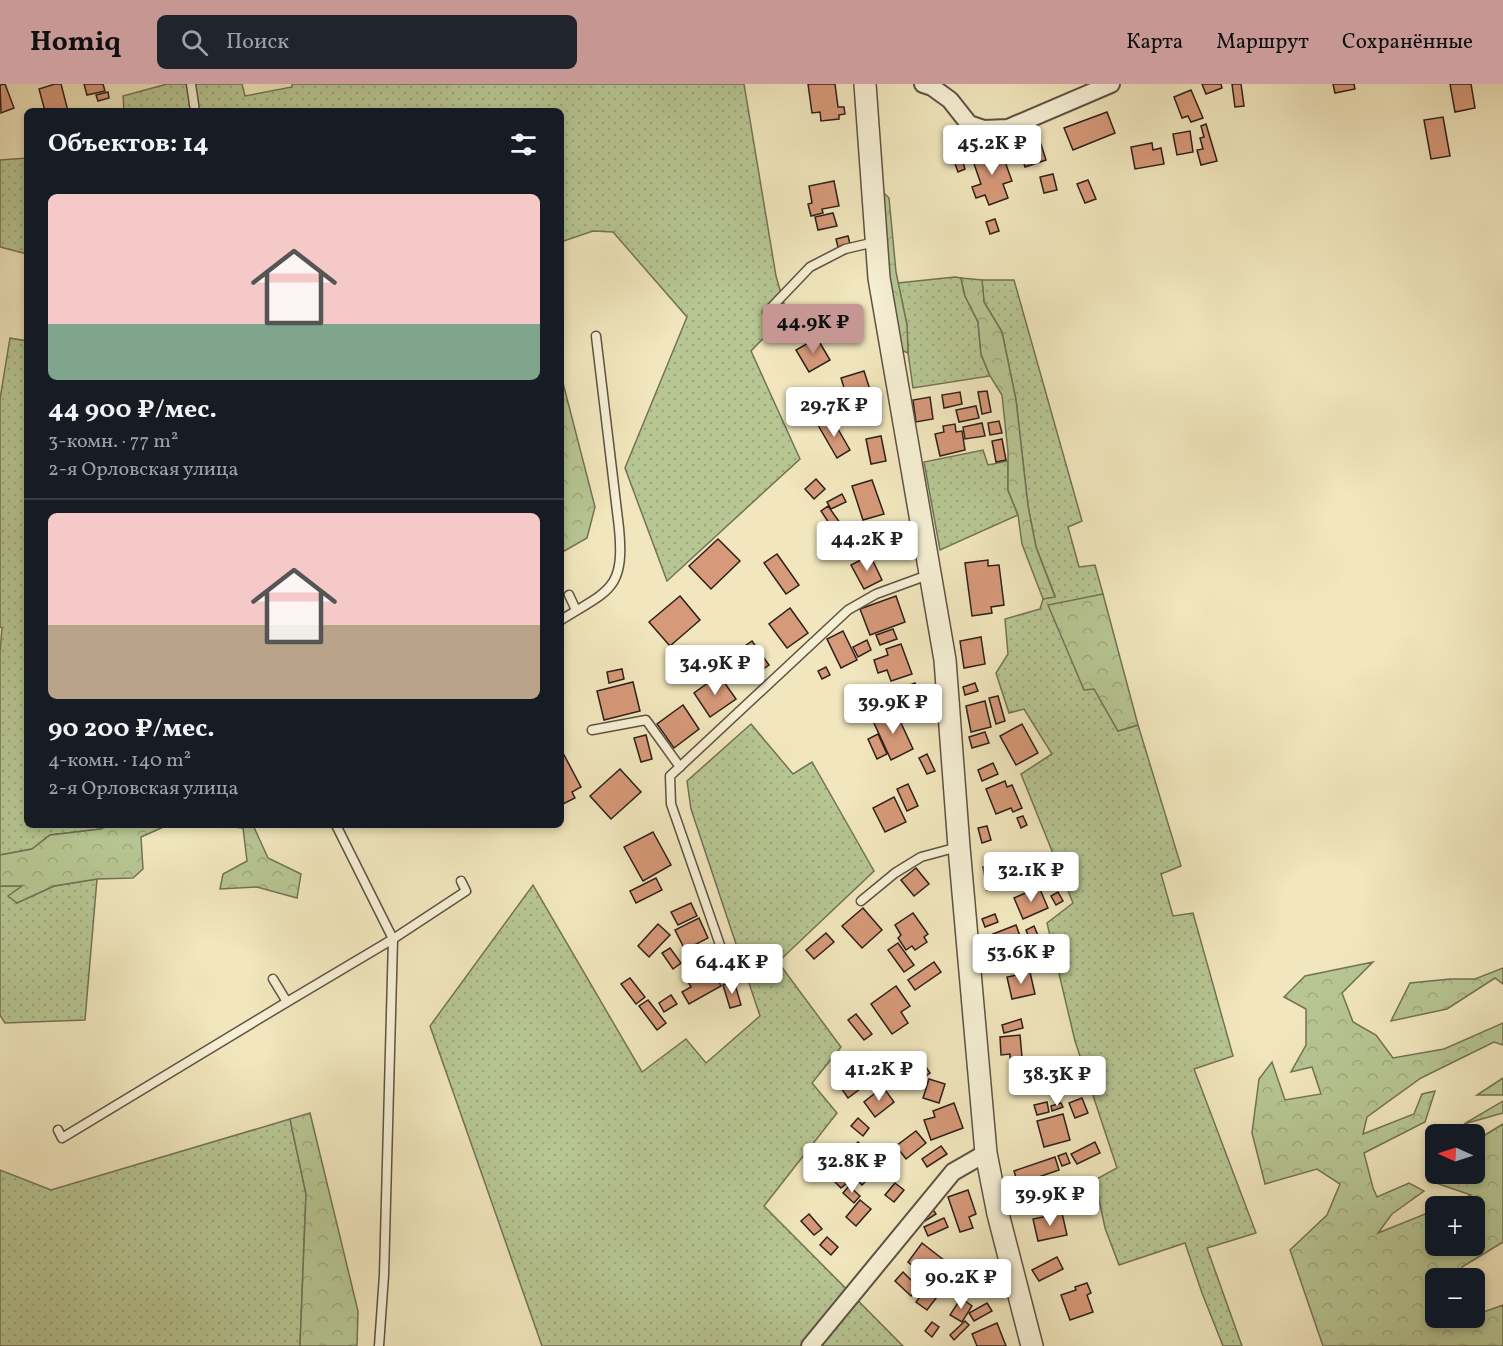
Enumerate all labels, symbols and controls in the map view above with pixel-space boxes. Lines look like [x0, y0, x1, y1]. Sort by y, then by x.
search box [157, 15, 577, 69]
text: Homiq [30, 23, 121, 62]
icon: search [178, 26, 211, 59]
text: Поиск [226, 27, 289, 58]
text: Карта [1126, 28, 1183, 57]
text: Маршрут [1216, 28, 1309, 57]
text: Сохранённые [1342, 28, 1473, 57]
pin: 45.2K ₽ [937, 125, 1047, 176]
text: Объектов: 14 [48, 126, 209, 162]
icon: filters [507, 128, 540, 161]
text: 45.2K ₽ [957, 130, 1027, 158]
icon: home [240, 233, 348, 341]
pin: 44.9K ₽ [758, 304, 868, 355]
text: 44.9K ₽ [776, 309, 850, 337]
pin: 29.7K ₽ [779, 387, 889, 438]
text: 44 900 ₽/мес. [48, 392, 217, 428]
text: 29.7K ₽ [800, 392, 868, 420]
text: 3-комн. · 77 m² [48, 428, 178, 456]
text: 2-я Орловская улица [48, 456, 238, 484]
pin: 44.2K ₽ [812, 521, 922, 572]
text: 44.2K ₽ [831, 526, 903, 554]
icon: home [240, 552, 348, 660]
pin: 34.9K ₽ [660, 645, 770, 696]
text: 34.9K ₽ [679, 650, 751, 678]
pin: 39.9K ₽ [838, 684, 948, 735]
text: 39.9K ₽ [858, 689, 928, 717]
text: 90 200 ₽/мес. [48, 711, 215, 747]
text: 4-комн. · 140 m² [48, 747, 191, 775]
text: 2-я Орловская улица [48, 775, 238, 803]
pin: 32.1K ₽ [976, 852, 1086, 903]
text: 32.1K ₽ [998, 857, 1064, 885]
pin: 53.6K ₽ [966, 934, 1076, 985]
text: 53.6K ₽ [987, 939, 1055, 967]
pin: 64.4K ₽ [677, 944, 787, 995]
text: 64.4K ₽ [696, 949, 768, 977]
pin: 41.2K ₽ [824, 1051, 934, 1102]
text: 41.2K ₽ [845, 1056, 913, 1084]
pin: 38.3K ₽ [1002, 1056, 1112, 1107]
text: 38.3K ₽ [1023, 1061, 1091, 1089]
north arrow [1425, 1124, 1485, 1184]
map controls [1425, 1124, 1485, 1328]
pin: 32.8K ₽ [797, 1143, 907, 1194]
text: 32.8K ₽ [817, 1148, 887, 1176]
pin: 39.9K ₽ [995, 1176, 1105, 1227]
text: 39.9K ₽ [1015, 1181, 1085, 1209]
button: + [1425, 1196, 1485, 1256]
pin: 90.2K ₽ [906, 1259, 1016, 1310]
text: 90.2K ₽ [925, 1264, 997, 1292]
button: − [1425, 1268, 1485, 1328]

